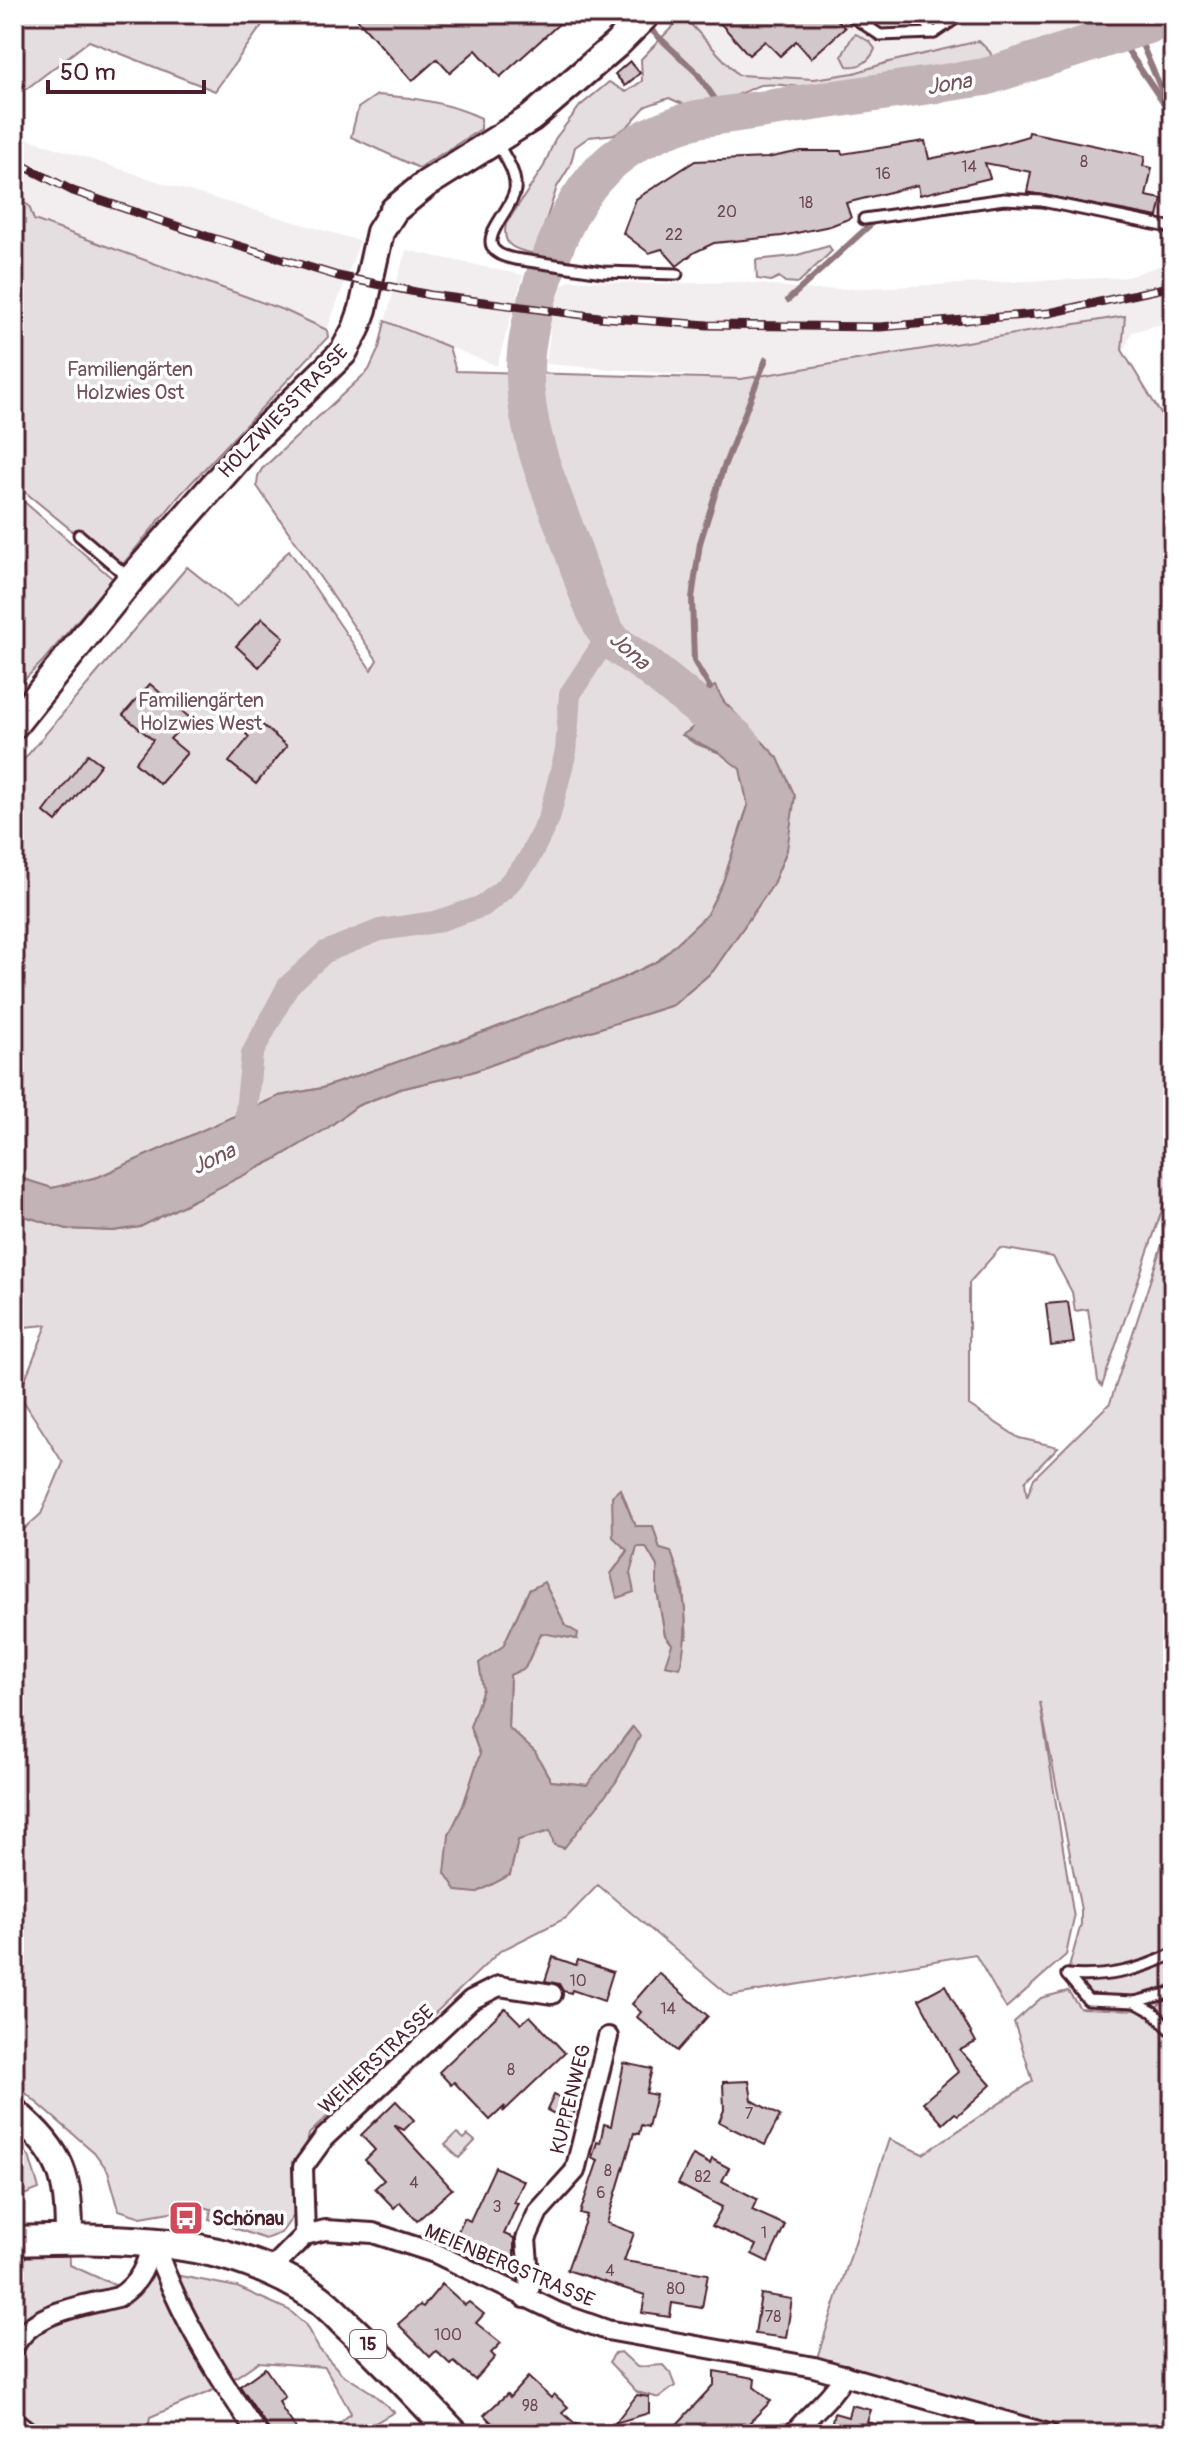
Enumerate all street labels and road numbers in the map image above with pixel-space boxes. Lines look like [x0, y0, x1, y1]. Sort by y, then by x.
street label: HOLZWIESSTRASSE [213, 339, 354, 483]
street label: WEIHERSTRASSE [313, 1999, 439, 2119]
street label: KUPPENWEG [545, 2042, 596, 2157]
street label: MEIENBERGSTRASSE [421, 2218, 599, 2313]
road number: 15 [350, 2330, 386, 2358]

